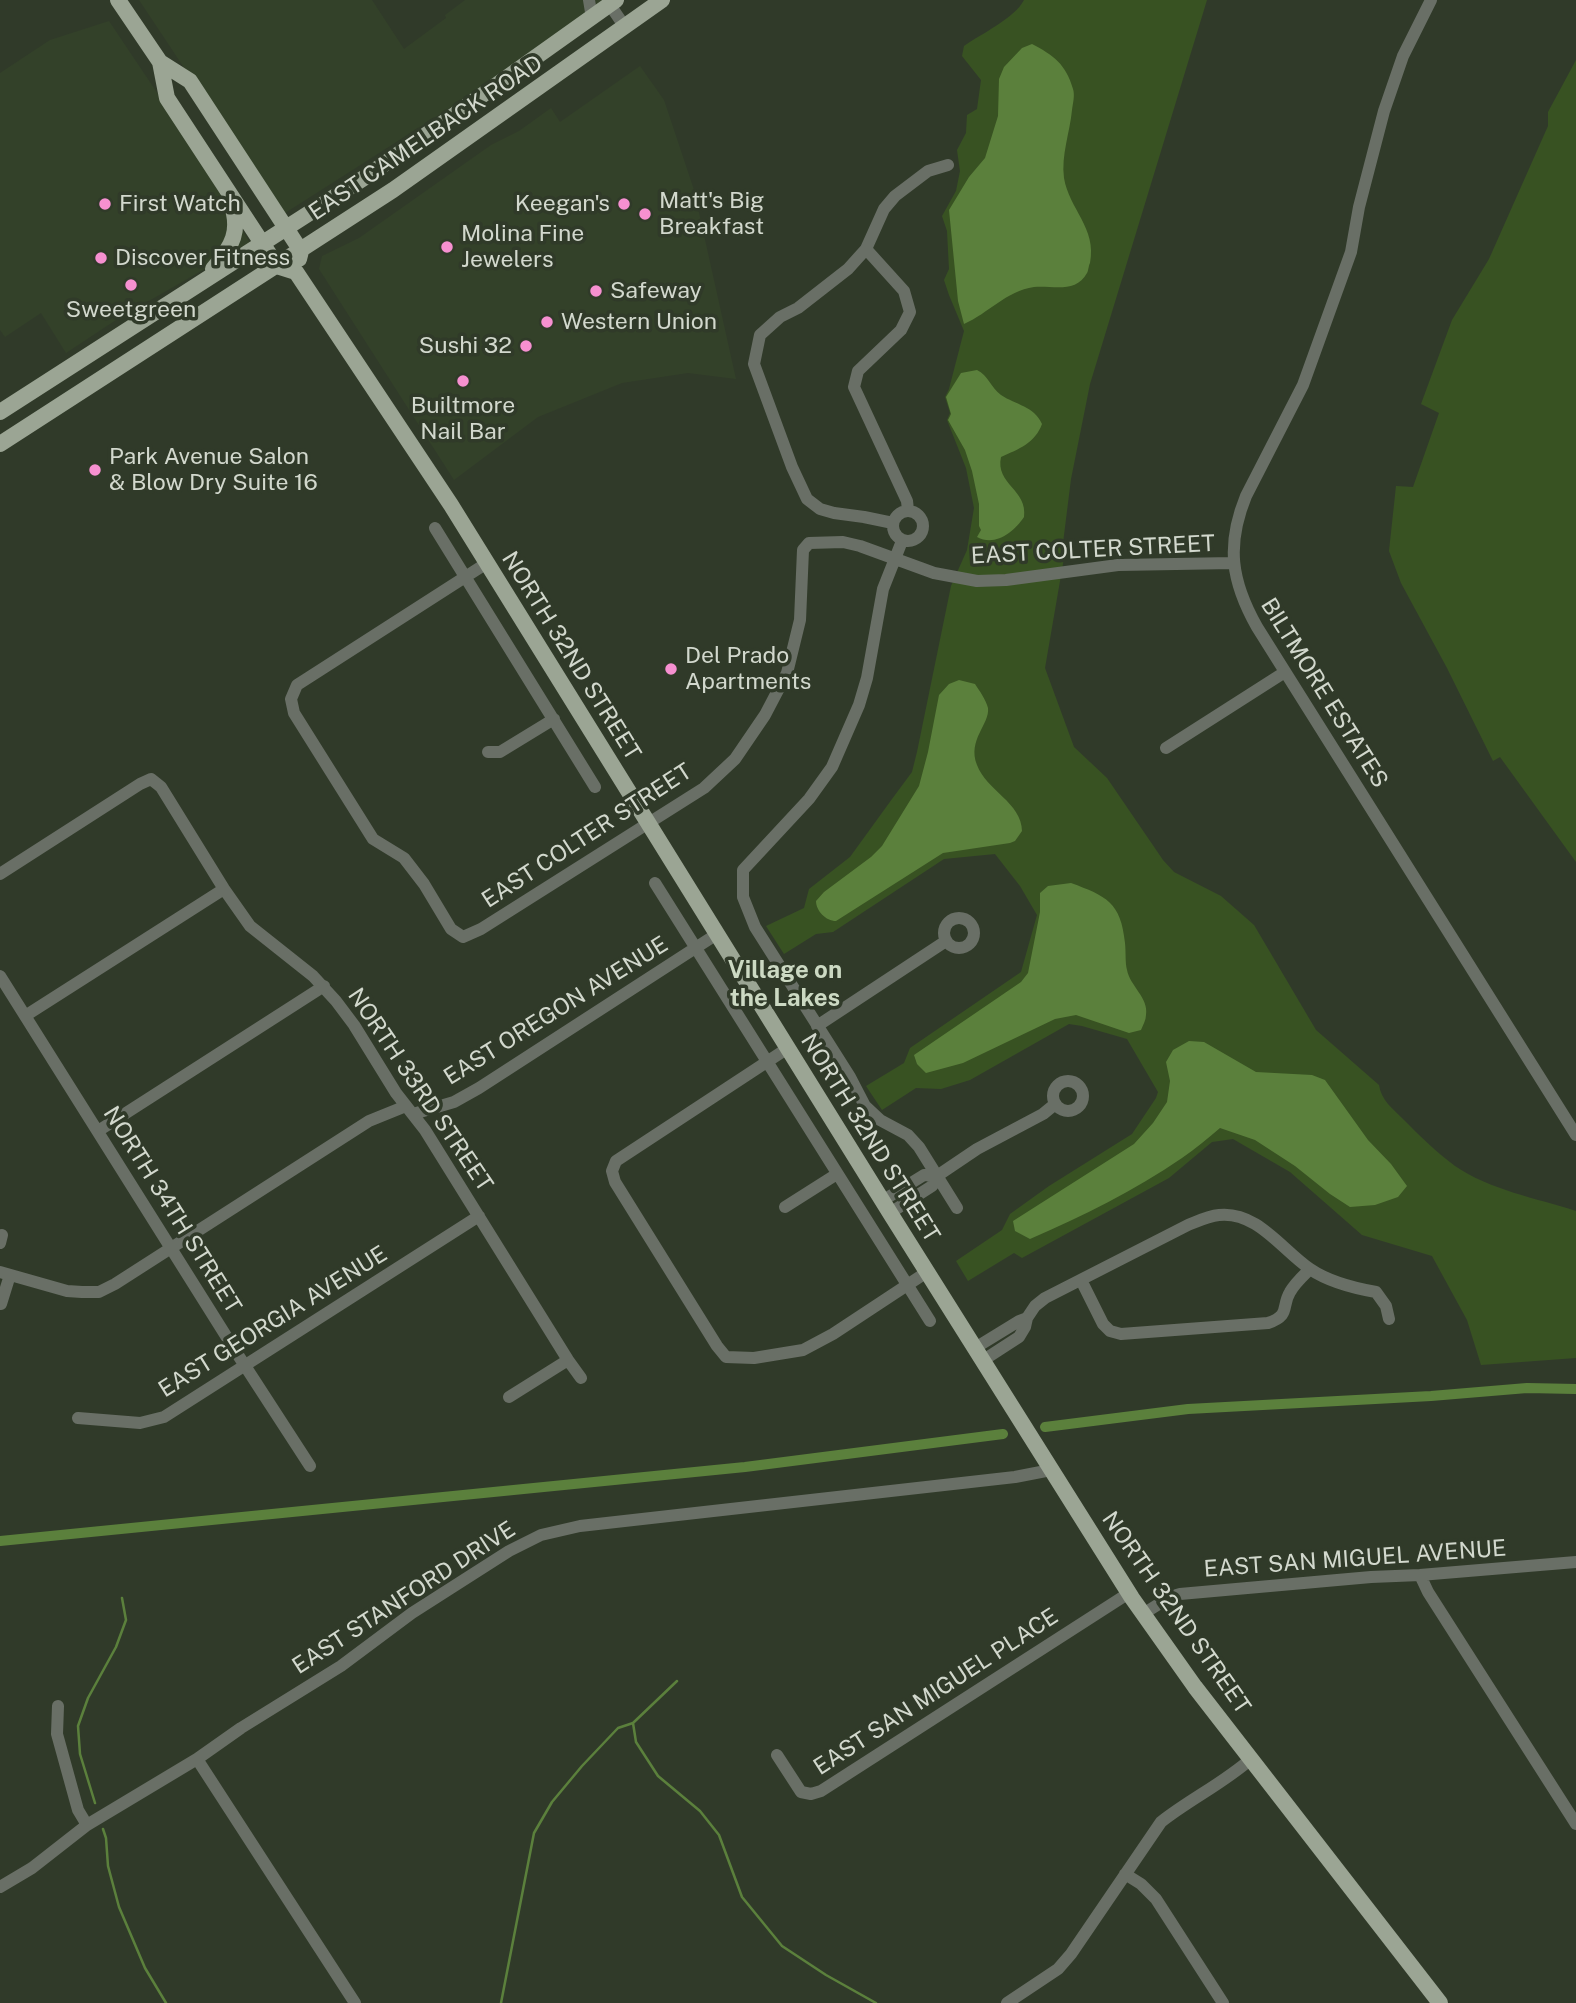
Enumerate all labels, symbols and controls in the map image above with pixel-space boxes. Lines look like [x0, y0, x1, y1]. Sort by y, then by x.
street label: EAST CAMELBACK ROAD [304, 49, 548, 227]
place label: Matt's Big Breakfast [659, 187, 764, 241]
place label: First Watch [119, 190, 241, 218]
place label: Keegan's [515, 190, 610, 218]
marker: First Watch [97, 196, 113, 212]
marker: Keegan's [616, 196, 632, 212]
marker: Matt's Big Breakfast [637, 206, 653, 222]
place label: Molina Fine Jewelers [461, 220, 584, 274]
marker: Molina Fine Jewelers [439, 239, 455, 255]
place label: Discover Fitness [115, 244, 290, 272]
marker: Discover Fitness [93, 250, 109, 266]
marker: Sweetgreen [123, 277, 139, 293]
place label: Safeway [610, 277, 702, 305]
marker: Safeway [588, 283, 604, 299]
place label: Sweetgreen [66, 296, 196, 324]
place label: Western Union [561, 308, 717, 336]
marker: Western Union [539, 314, 555, 330]
place label: Sushi 32 [419, 332, 512, 360]
marker: Sushi 32 [518, 338, 534, 354]
marker: Builtmore Nail Bar [455, 373, 471, 389]
place label: Builtmore Nail Bar [411, 392, 515, 446]
place label: Park Avenue Salon & Blow Dry Suite 16 [109, 443, 318, 497]
marker: Park Avenue Salon & Blow Dry Suite 16 [87, 462, 103, 478]
street label: EAST COLTER STREET [970, 530, 1216, 570]
street label: NORTH 32ND STREET [496, 547, 646, 765]
street label: BILTMORE ESTATES [1254, 593, 1394, 793]
place label: Del Prado Apartments [685, 642, 811, 696]
marker: Del Prado Apartments [663, 661, 679, 677]
street label: EAST COLTER STREET [477, 758, 697, 914]
street label: EAST OREGON AVENUE [439, 931, 673, 1091]
district label: Village on the Lakes [728, 957, 842, 1013]
street label: NORTH 33RD STREET [342, 983, 498, 1197]
street label: NORTH 32ND STREET [795, 1029, 945, 1247]
street label: NORTH 34TH STREET [97, 1101, 247, 1319]
street label: EAST GEORGIA AVENUE [154, 1240, 392, 1404]
street label: NORTH 32ND STREET [1096, 1507, 1256, 1719]
street label: EAST STANFORD DRIVE [287, 1516, 521, 1680]
street label: EAST SAN MIGUEL AVENUE [1203, 1535, 1507, 1583]
street label: EAST SAN MIGUEL PLACE [809, 1603, 1063, 1781]

